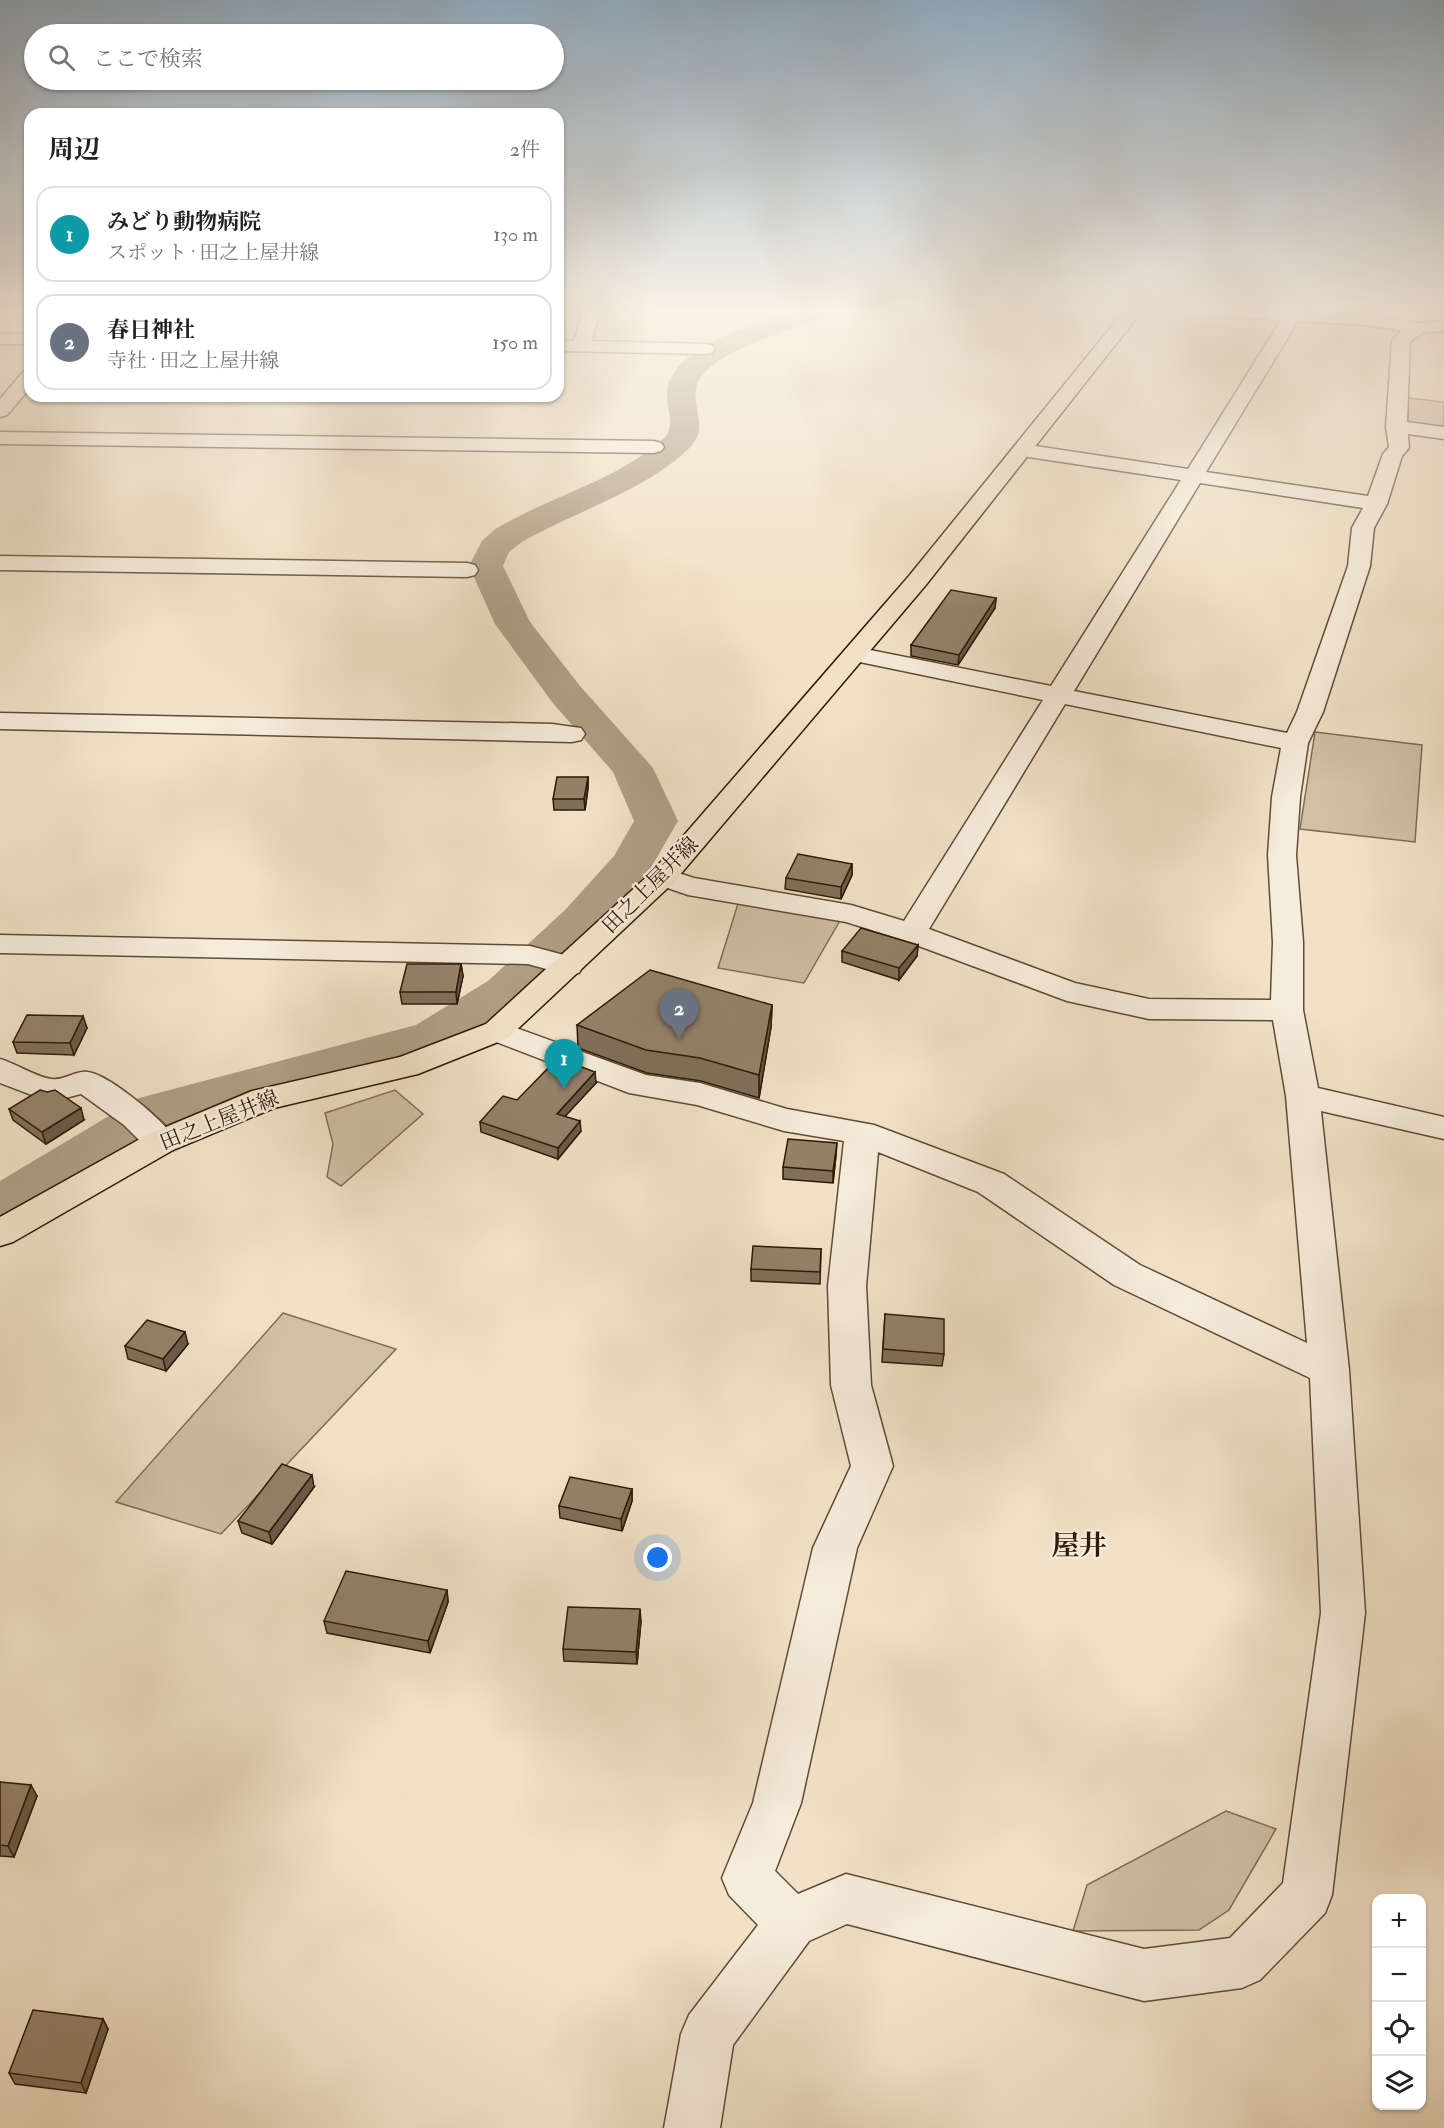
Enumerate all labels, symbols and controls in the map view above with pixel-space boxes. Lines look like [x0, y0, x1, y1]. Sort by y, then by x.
search box [24, 24, 564, 90]
icon: search [45, 41, 78, 74]
text: ここで検索 [93, 45, 203, 73]
text: 周辺 [48, 134, 100, 166]
text: 2件 [510, 137, 540, 162]
text: みどり動物病院 [107, 208, 261, 236]
text: 1 [66, 222, 73, 247]
text: 130 m [493, 222, 538, 247]
text: スポット · 田之上屋井線 [107, 240, 319, 265]
text: 春日神社 [107, 316, 195, 344]
text: 2 [64, 330, 75, 355]
text: 150 m [492, 330, 538, 355]
text: 寺社 · 田之上屋井線 [107, 348, 279, 373]
street label: 田之上屋井線 [596, 831, 704, 939]
pin: 2 [660, 990, 698, 1039]
pin: 1 [544, 1040, 584, 1089]
street label: 田之上屋井線 [156, 1084, 283, 1157]
district label: 屋井 [1051, 1529, 1107, 1564]
your location [643, 1543, 672, 1572]
map controls [1372, 1894, 1426, 2110]
button: + [1372, 1894, 1426, 1948]
button: − [1372, 1948, 1426, 2002]
button: locate [1372, 2002, 1426, 2056]
button: layers [1372, 2056, 1426, 2110]

